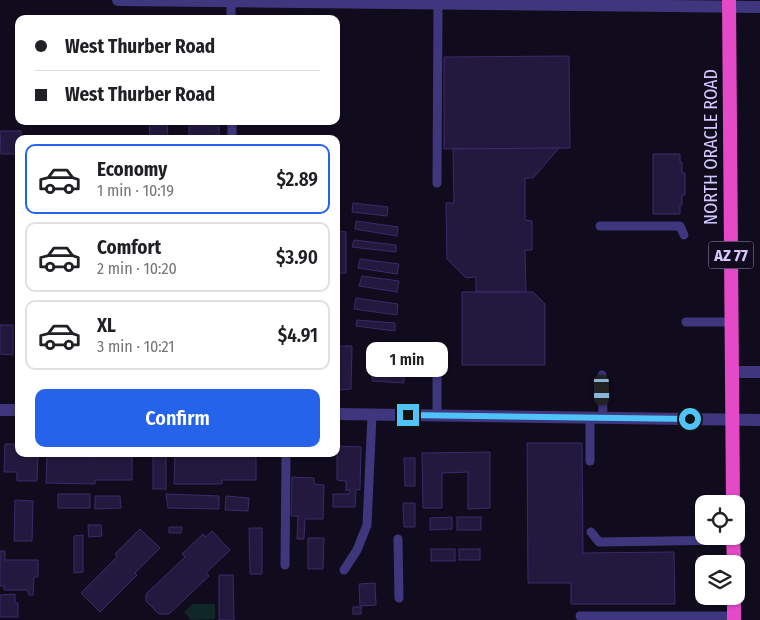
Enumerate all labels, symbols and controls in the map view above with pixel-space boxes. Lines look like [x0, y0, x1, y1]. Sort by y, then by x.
text: West Thurber Road [65, 35, 215, 58]
street label: NORTH ORACLE ROAD [700, 69, 722, 225]
text: West Thurber Road [65, 83, 215, 106]
icon: car [37, 157, 82, 202]
text: Economy [97, 158, 167, 181]
text: $2.89 [276, 168, 318, 191]
text: 1 min · 10:19 [97, 181, 174, 200]
icon: car [37, 235, 82, 280]
text: Comfort [97, 236, 161, 259]
road number: AZ 77 [708, 242, 754, 268]
text: $3.90 [276, 246, 318, 269]
text: 2 min · 10:20 [97, 259, 177, 278]
icon: car [37, 313, 82, 358]
text: XL [97, 314, 116, 337]
text: $4.91 [278, 324, 318, 347]
text: 3 min · 10:21 [97, 337, 175, 356]
callout: 1 min [367, 342, 449, 378]
text: 1 min [390, 350, 424, 369]
car [594, 375, 609, 405]
button: Confirm [35, 389, 320, 447]
route end [397, 404, 419, 426]
route start [679, 408, 701, 430]
map controls [695, 495, 745, 605]
button: locate [695, 495, 745, 545]
button: layers [695, 555, 745, 605]

